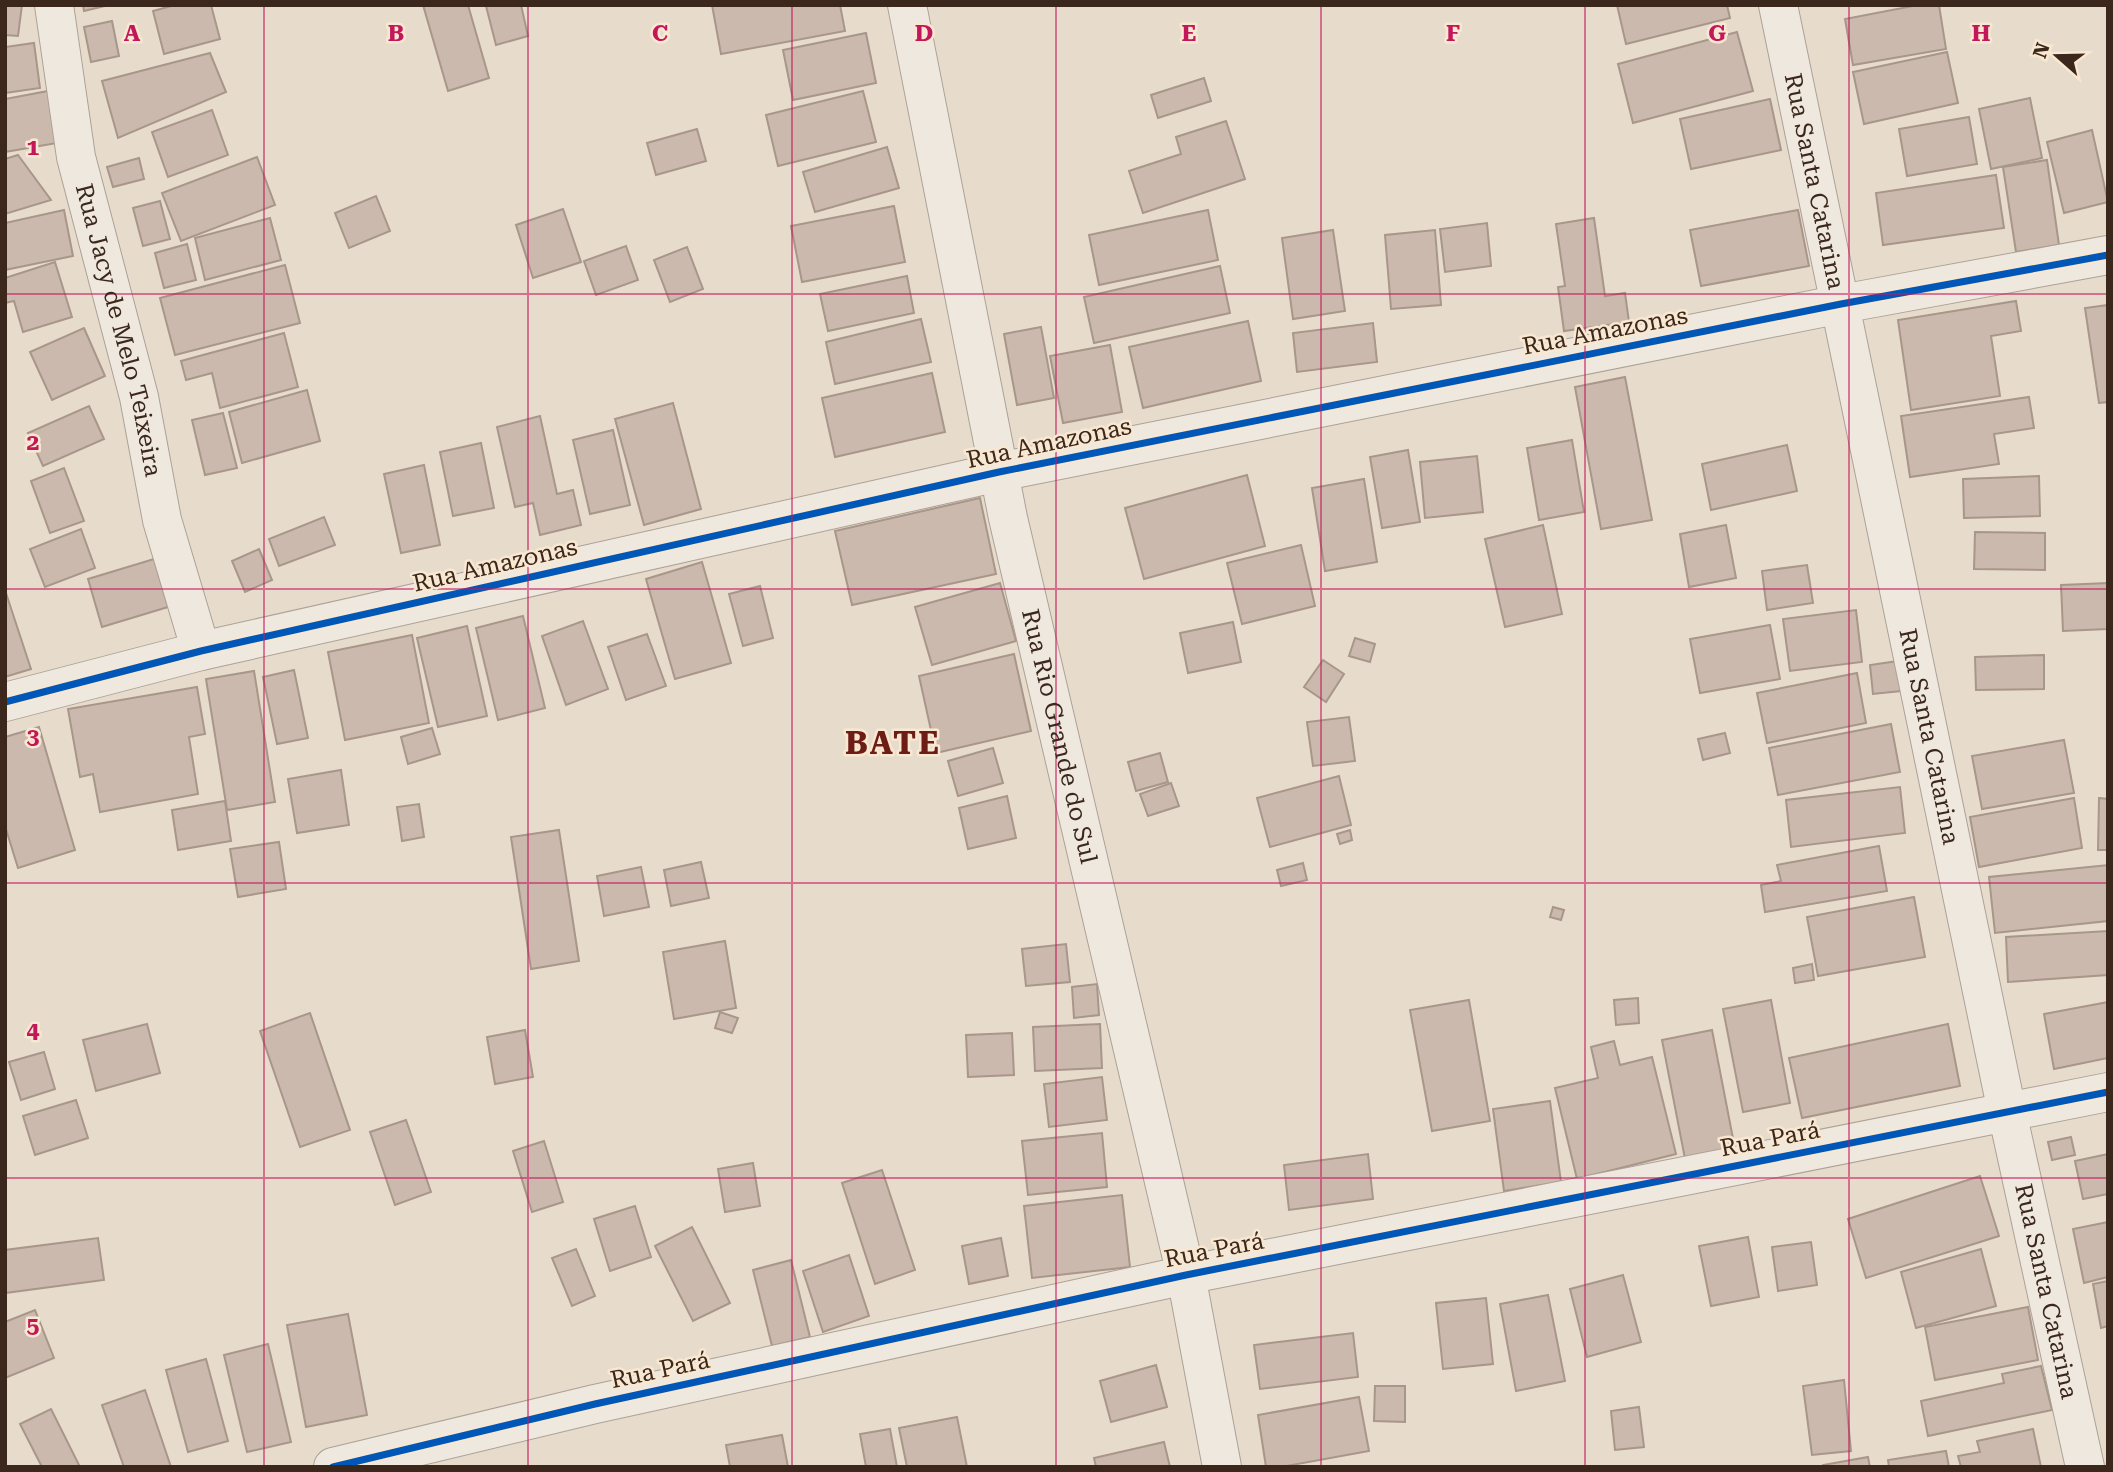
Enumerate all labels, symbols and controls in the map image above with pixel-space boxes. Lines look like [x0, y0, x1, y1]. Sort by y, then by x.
text: A [124, 20, 141, 47]
text: B [388, 20, 404, 47]
text: C [652, 20, 668, 47]
text: D [915, 20, 933, 47]
text: E [1182, 20, 1196, 47]
text: F [1446, 20, 1460, 47]
text: G [1708, 20, 1726, 47]
text: H [1972, 20, 1991, 47]
north arrow [2022, 21, 2092, 91]
text: N [2028, 39, 2055, 61]
street label: Rua Santa Catarina [1779, 71, 1850, 292]
text: 1 [27, 134, 40, 161]
street label: Rua Jacy de Melo Teixeira [70, 181, 168, 479]
street label: Rua Amazonas [1520, 301, 1690, 361]
street label: Rua Amazonas [964, 412, 1134, 474]
text: 2 [27, 429, 39, 456]
street label: Rua Amazonas [410, 532, 580, 598]
street label: Rua Rio Grande do Sul [1016, 606, 1103, 866]
street label: Rua Santa Catarina [1893, 626, 1965, 847]
text: 3 [27, 723, 40, 750]
district label: BATE [845, 724, 941, 762]
text: 4 [27, 1017, 40, 1044]
street label: Rua Pará [1718, 1116, 1822, 1162]
street label: Rua Santa Catarina [2009, 1181, 2084, 1402]
street label: Rua Pará [1162, 1227, 1266, 1273]
text: 5 [27, 1312, 40, 1339]
street label: Rua Pará [608, 1346, 712, 1394]

